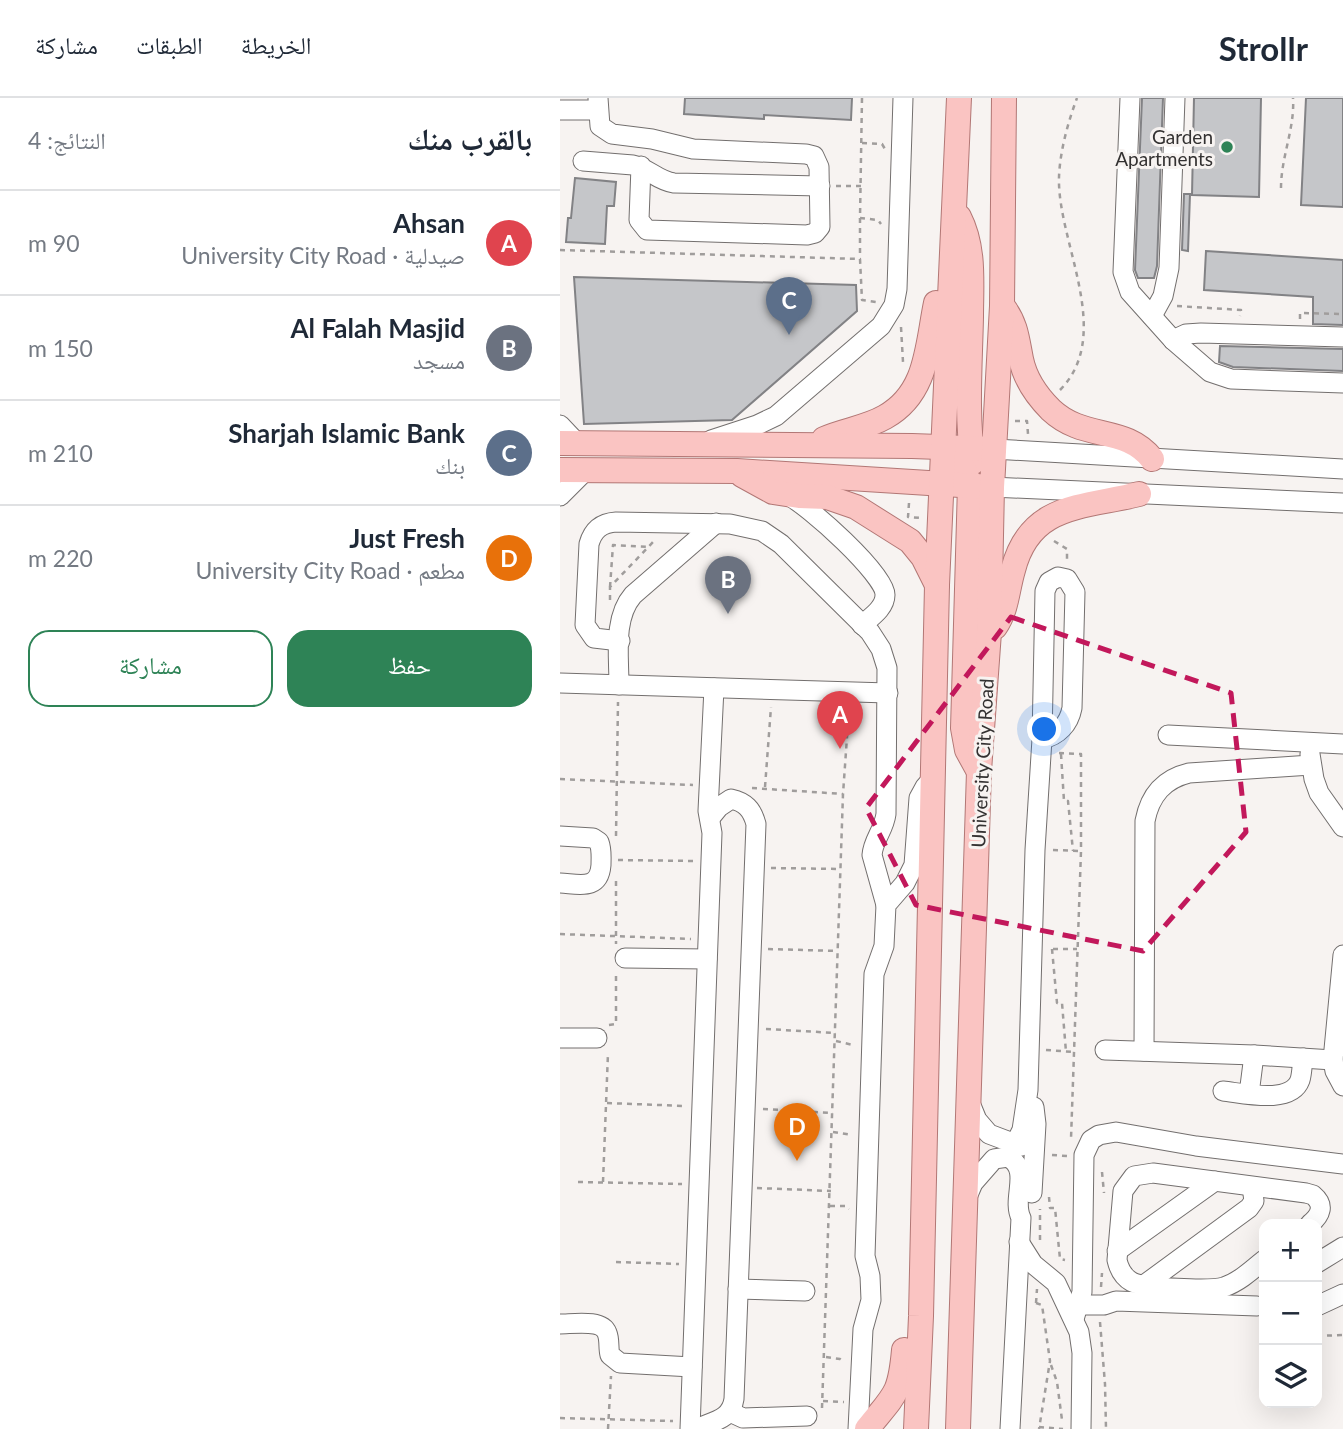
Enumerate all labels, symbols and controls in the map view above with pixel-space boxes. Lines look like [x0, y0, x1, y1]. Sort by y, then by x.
text: Strollr [1219, 28, 1308, 68]
text: مشاركة [35, 30, 98, 59]
text: الطبقات [136, 30, 203, 59]
text: الخريطة [241, 30, 311, 59]
text: بالقرب منك [408, 120, 532, 156]
place label: Garden Apartments [1115, 125, 1213, 170]
text: النتائج: 4 [28, 126, 106, 154]
marker: Garden Apartments [1219, 139, 1235, 155]
text: Ahsan [393, 207, 465, 239]
text: 90 m [28, 229, 80, 257]
text: A [501, 229, 517, 257]
text: صيدلية · University City Road [181, 241, 465, 269]
pin: C [766, 277, 812, 335]
text: Al Falah Masjid [291, 312, 465, 344]
text: 150 m [28, 334, 93, 362]
text: B [501, 334, 517, 362]
text: مسجد [413, 346, 465, 374]
text: Sharjah Islamic Bank [228, 417, 465, 449]
text: 210 m [28, 439, 93, 467]
text: C [501, 439, 517, 467]
text: بنك [435, 451, 465, 479]
text: Just Fresh [349, 522, 465, 554]
text: 220 m [28, 544, 93, 572]
text: D [500, 544, 518, 572]
text: مطعم · University City Road [195, 556, 465, 584]
pin: B [705, 556, 751, 614]
button: مشاركة [28, 630, 273, 707]
button: حفظ [287, 630, 532, 707]
street label: University City Road [966, 678, 998, 848]
pin: A [817, 691, 863, 749]
your location [1027, 712, 1061, 746]
pin: D [774, 1103, 820, 1161]
map controls [1259, 1219, 1322, 1408]
button: + [1259, 1219, 1322, 1282]
button: − [1259, 1282, 1322, 1345]
button: layers [1259, 1345, 1322, 1408]

